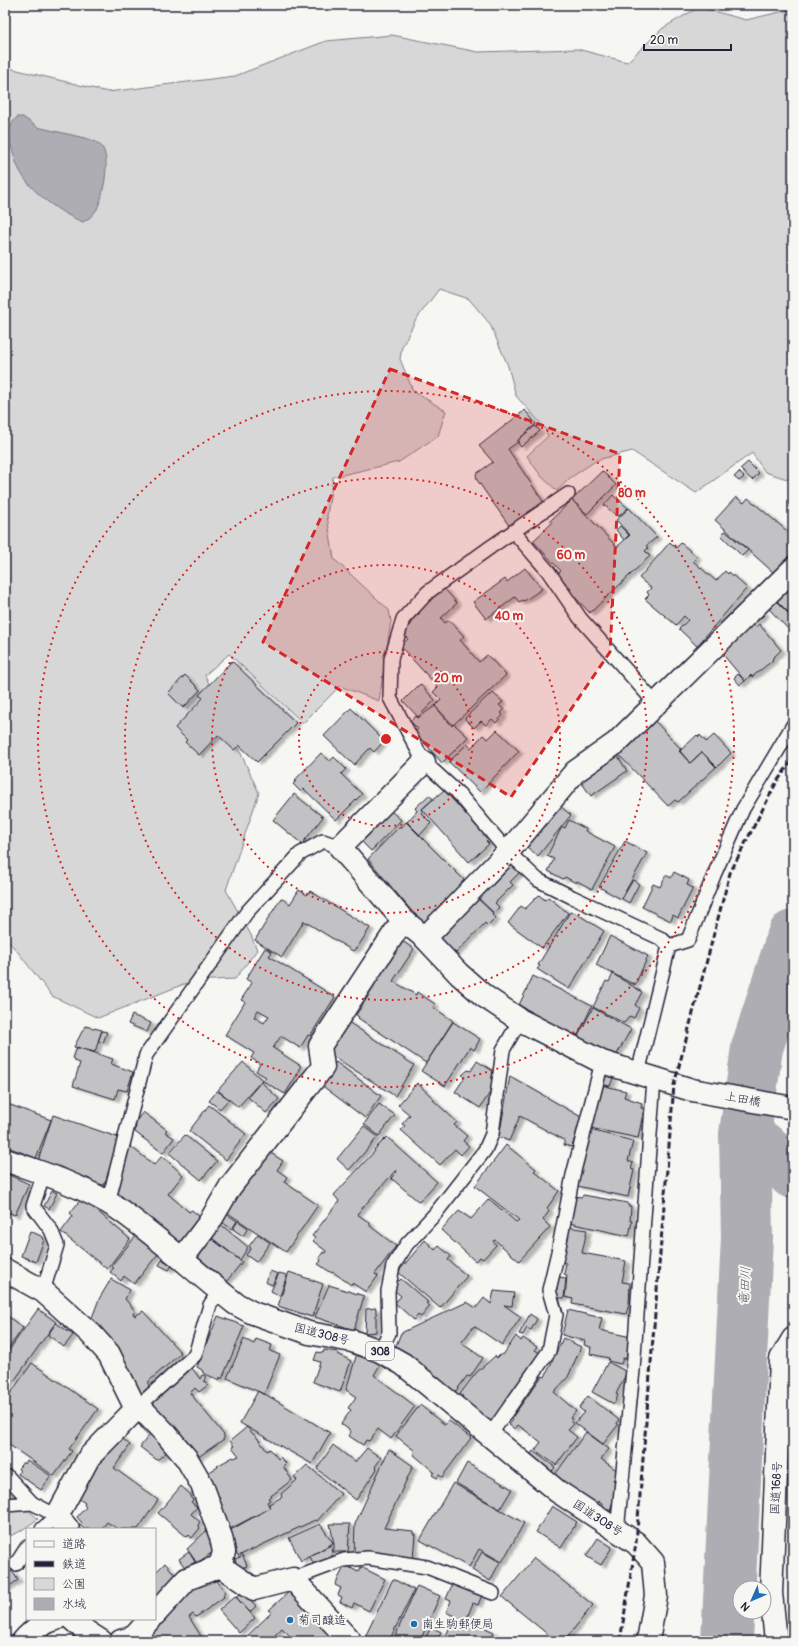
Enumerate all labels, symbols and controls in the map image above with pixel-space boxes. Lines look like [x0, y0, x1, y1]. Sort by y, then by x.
scale bar [644, 26, 731, 52]
text: 20 m [650, 33, 679, 48]
text: 80 m [618, 486, 646, 501]
text: 60 m [557, 548, 586, 563]
text: 40 m [494, 609, 524, 624]
text: 20 m [434, 671, 462, 686]
centre of rings [379, 732, 393, 746]
street label: 上田橋 [724, 1089, 762, 1110]
water label: 竜田川 [736, 1266, 754, 1306]
street label: 国道308号 [292, 1320, 351, 1349]
road number: 308 [366, 1342, 394, 1360]
street label: 国道168号 [768, 1461, 785, 1515]
street label: 国道308号 [570, 1497, 626, 1540]
legend [26, 1528, 156, 1620]
text: 道路 [62, 1537, 86, 1552]
text: 鉄道 [62, 1557, 86, 1572]
text: 公園 [62, 1577, 86, 1592]
north arrow [732, 1580, 772, 1620]
text: 水域 [62, 1597, 86, 1612]
text: N [738, 1599, 753, 1614]
place label: 菊司醸造 [298, 1613, 346, 1628]
marker: 菊司醸造 [285, 1615, 295, 1625]
place label: 南生駒郵便局 [422, 1617, 494, 1632]
marker: 南生駒郵便局 [409, 1619, 419, 1629]

